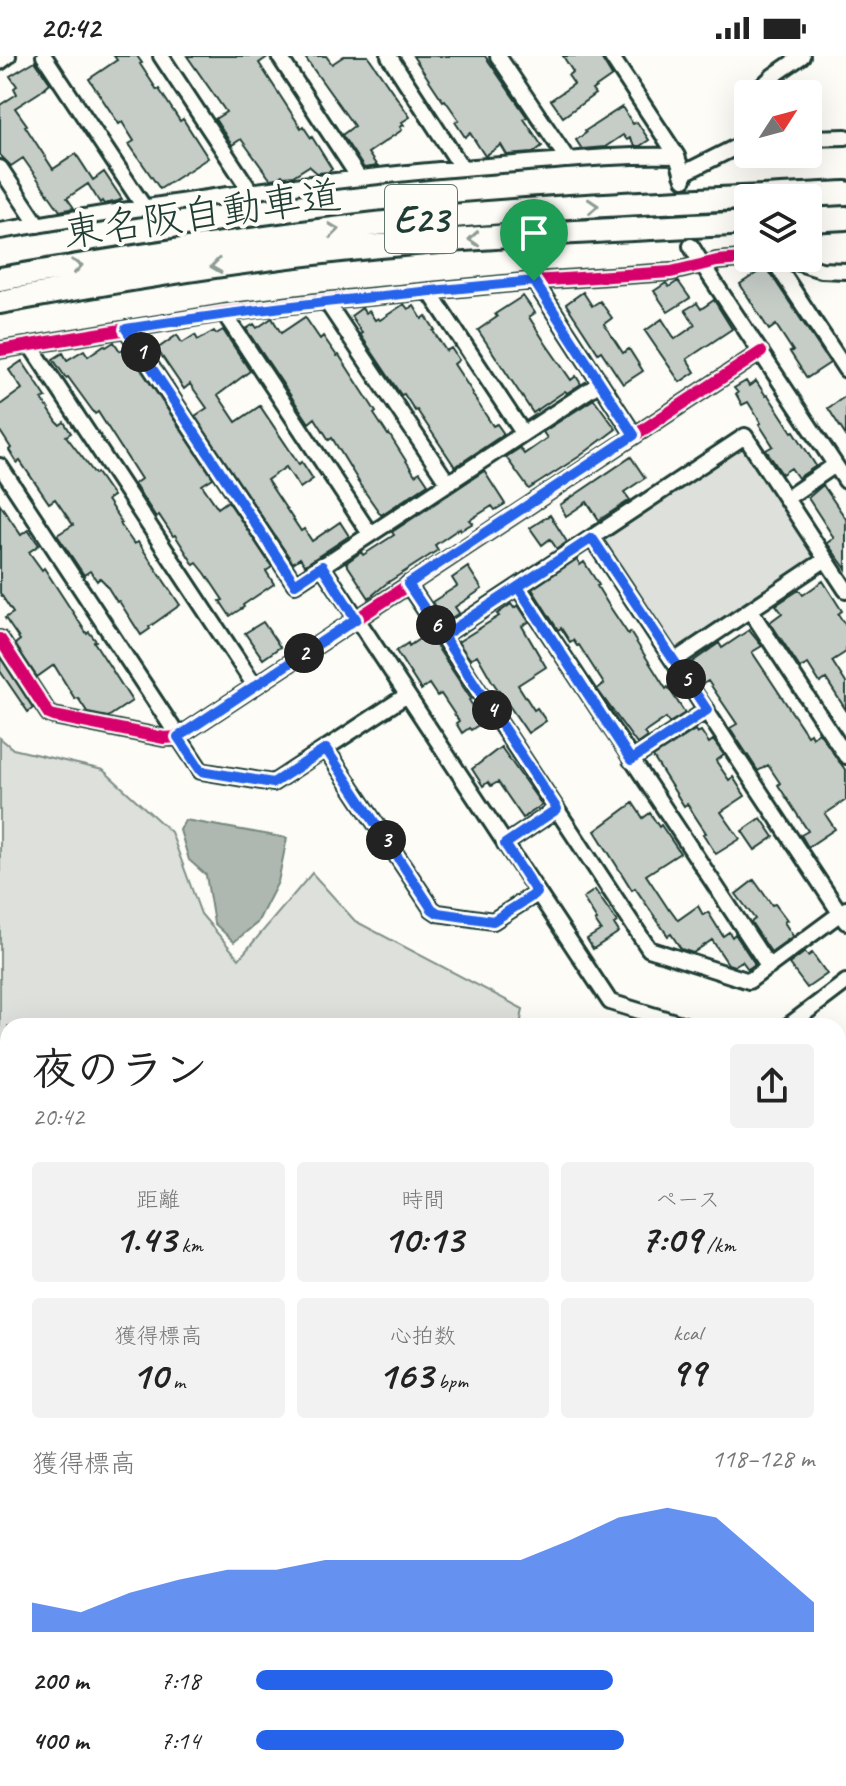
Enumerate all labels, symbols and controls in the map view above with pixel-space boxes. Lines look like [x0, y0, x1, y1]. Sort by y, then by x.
text: 20:42 [40, 9, 100, 47]
north arrow [734, 80, 822, 168]
map controls [734, 80, 822, 272]
street label: 東名阪自動車道 [60, 170, 344, 258]
button: layers [734, 184, 822, 272]
road number: E23 [385, 185, 457, 253]
one-way arrow [587, 198, 600, 215]
pin [500, 199, 568, 281]
icon: arrive [512, 211, 556, 255]
one-way arrow [328, 221, 341, 238]
one-way arrow [467, 230, 480, 247]
one-way arrow [209, 257, 223, 274]
one-way arrow [70, 258, 84, 275]
pin: 1 [121, 332, 161, 372]
text: 1 [136, 338, 146, 366]
pin: 6 [416, 605, 456, 645]
text: 6 [431, 611, 441, 639]
pin: 2 [284, 633, 324, 673]
text: 2 [299, 639, 309, 667]
pin: 5 [666, 659, 706, 699]
text: 5 [681, 665, 691, 693]
pin: 4 [472, 690, 512, 730]
text: 4 [487, 696, 497, 724]
pin: 3 [366, 820, 406, 860]
text: 3 [381, 826, 391, 854]
text: 夜のラン [32, 1042, 208, 1097]
button: share [730, 1044, 814, 1128]
text: 20:42 [32, 1100, 84, 1133]
text: 距離 [136, 1186, 180, 1214]
text: 時間 [401, 1186, 445, 1214]
text: ペース [655, 1186, 720, 1214]
text: 1.43 [114, 1214, 176, 1264]
text: 10:13 [383, 1214, 463, 1264]
text: 7:09 [640, 1214, 701, 1264]
text: km [176, 1231, 203, 1259]
text: /km [701, 1231, 735, 1259]
text: kcal [673, 1319, 702, 1347]
text: 獲得標高 [114, 1322, 202, 1350]
text: 心拍数 [390, 1322, 456, 1350]
text: 99 [670, 1347, 705, 1397]
text: 10 [132, 1350, 168, 1400]
text: 163 [378, 1350, 433, 1400]
text: m [168, 1367, 185, 1395]
text: bpm [433, 1367, 468, 1395]
text: 118–128 m [711, 1442, 814, 1475]
text: 獲得標高 [32, 1447, 136, 1480]
text: 200 m [32, 1664, 88, 1697]
text: 7:18 [160, 1664, 200, 1697]
text: 400 m [32, 1724, 88, 1757]
text: 7:14 [160, 1724, 200, 1757]

